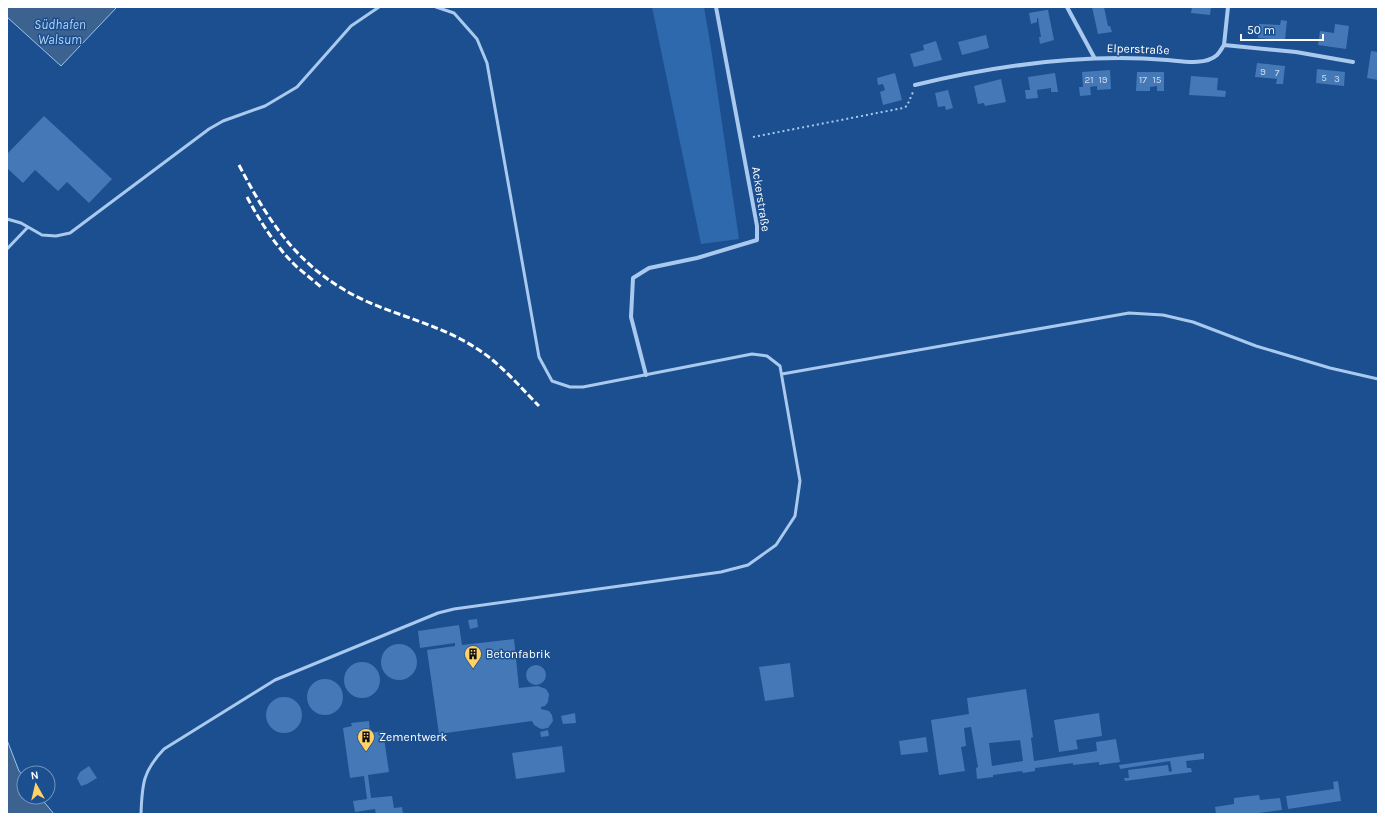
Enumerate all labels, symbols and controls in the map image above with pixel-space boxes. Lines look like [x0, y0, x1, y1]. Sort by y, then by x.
scale bar [1241, 16, 1323, 42]
water label: Südhafen Walsum [34, 17, 86, 47]
text: 50 m [1247, 23, 1275, 37]
street label: Elperstraße [1106, 41, 1170, 57]
house number: 9 [1260, 66, 1266, 78]
house number: 7 [1275, 67, 1280, 79]
house number: 5 [1321, 72, 1327, 84]
house number: 3 [1334, 73, 1340, 85]
house number: 21 [1084, 74, 1094, 86]
house number: 19 [1098, 74, 1108, 86]
house number: 17 [1139, 74, 1147, 86]
house number: 15 [1153, 74, 1162, 86]
street label: Ackerstraße [749, 165, 773, 233]
building icon: Betonfabrik [463, 644, 483, 669]
place label: Betonfabrik [486, 647, 551, 661]
building icon: Zementwerk [356, 727, 376, 752]
place label: Zementwerk [379, 730, 448, 744]
north arrow [16, 765, 56, 805]
text: N [30, 769, 39, 783]

